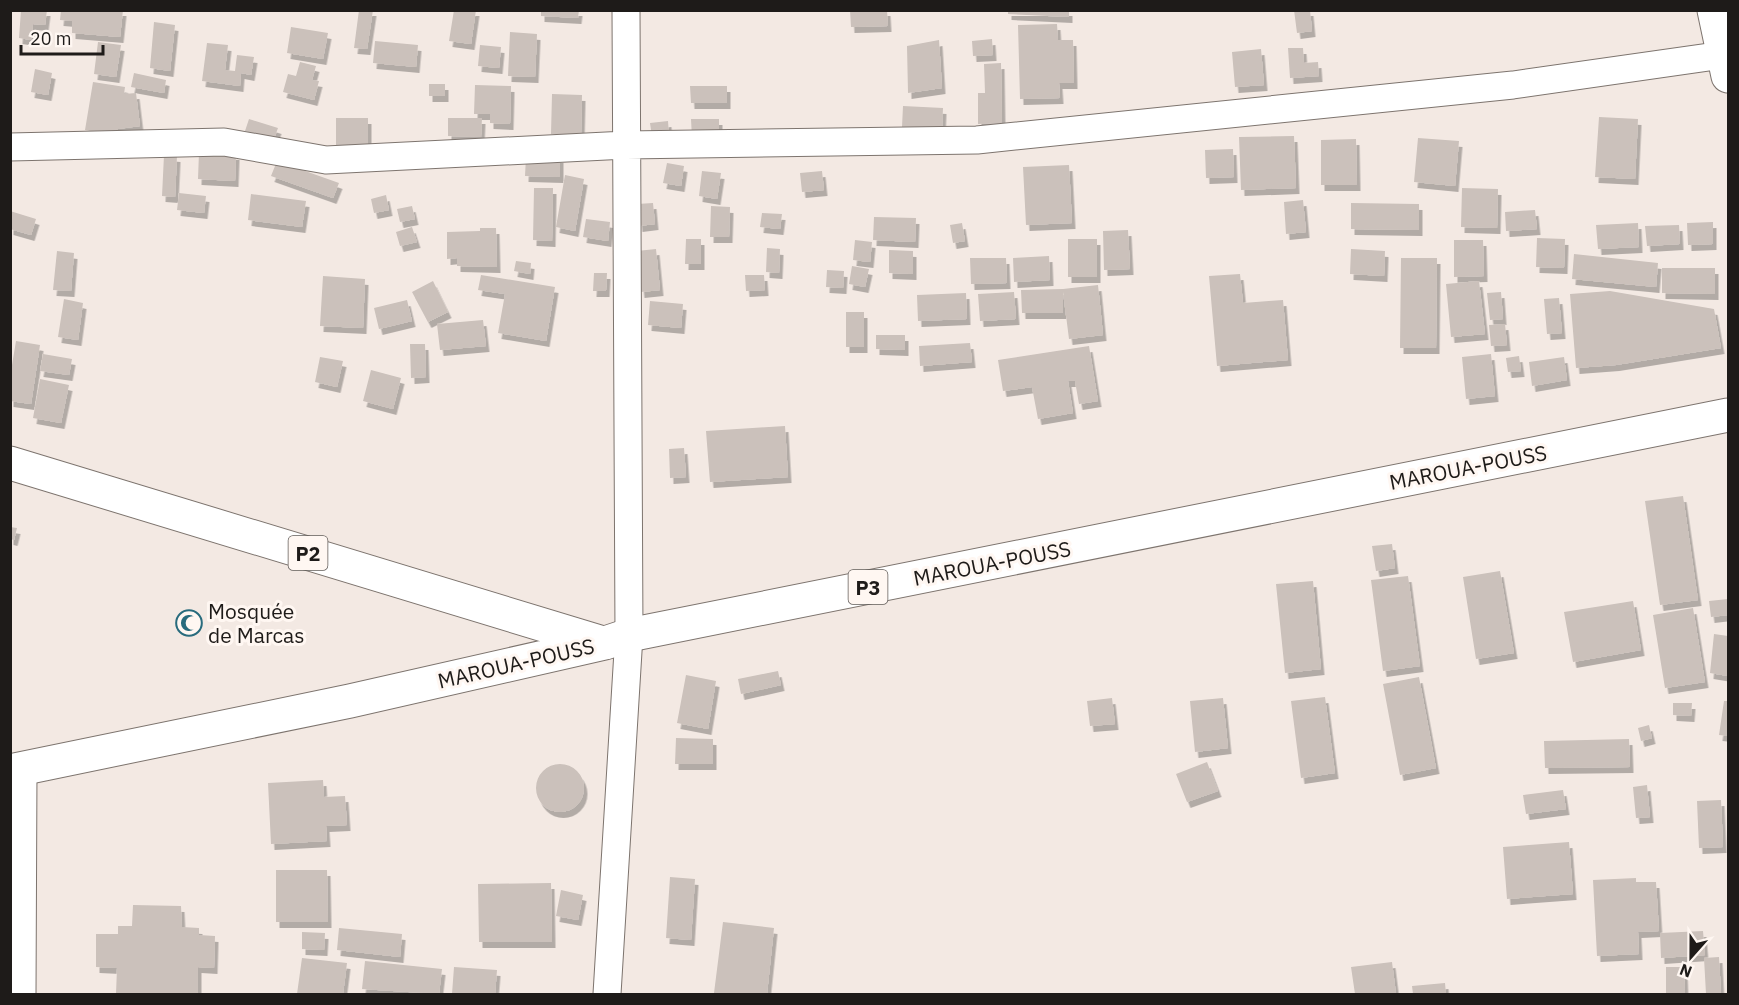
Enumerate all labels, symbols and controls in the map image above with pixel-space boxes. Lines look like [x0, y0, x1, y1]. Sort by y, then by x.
scale bar [21, 18, 104, 56]
text: 20 m [30, 27, 72, 50]
street label: MAROUA-POUSS [1387, 438, 1549, 496]
street label: MAROUA-POUSS [911, 534, 1073, 592]
road number: P2 [288, 536, 328, 570]
road number: P3 [848, 570, 888, 604]
place label: Mosquée de Marcas [208, 597, 305, 649]
mosque icon: Mosquée de Marcas [174, 608, 204, 638]
street label: MAROUA-POUSS [435, 631, 597, 695]
north arrow [1661, 927, 1721, 987]
text: N [1677, 960, 1695, 982]

